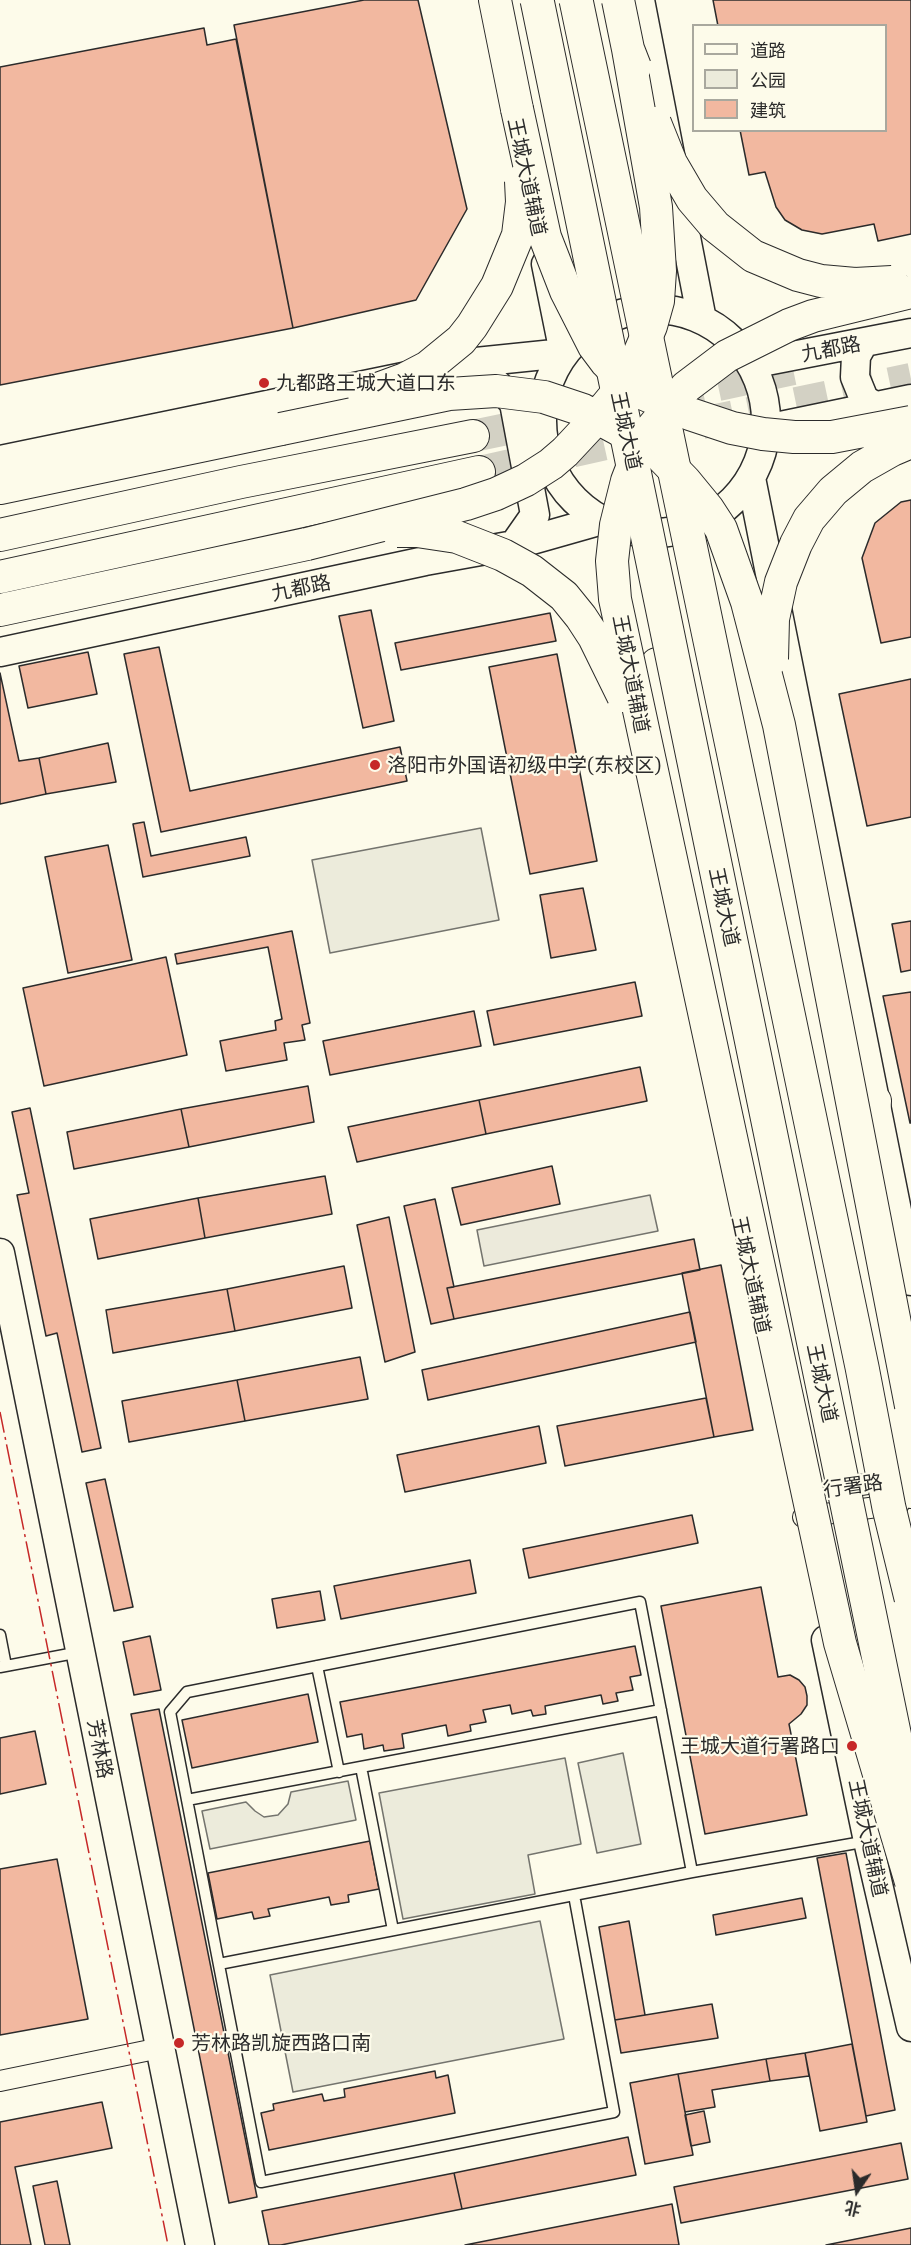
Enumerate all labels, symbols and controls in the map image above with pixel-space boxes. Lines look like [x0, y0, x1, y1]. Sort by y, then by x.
legend [692, 24, 887, 132]
text: 道路 [750, 39, 786, 61]
text: 公园 [750, 69, 786, 91]
text: 建筑 [750, 99, 786, 121]
street label: 王城大道辅道 [503, 116, 551, 238]
street label: 九都路 [799, 331, 863, 367]
place label: 九都路王城大道口东 [276, 371, 456, 395]
marker: 九都路王城大道口东 [257, 376, 271, 390]
street label: 王城大道 [606, 389, 646, 473]
street label: 九都路 [269, 570, 333, 606]
street label: 王城大道辅道 [608, 613, 654, 735]
place label: 洛阳市外国语初级中学(东校区) [387, 753, 661, 777]
marker: 洛阳市外国语初级中学(东校区) [368, 758, 382, 772]
street label: 王城大道 [704, 865, 744, 949]
street label: 王城大道辅道 [727, 1214, 775, 1336]
street label: 王城大道 [802, 1341, 842, 1425]
street label: 行署路 [822, 1470, 884, 1502]
street label: 芳林路 [82, 1717, 118, 1781]
place label: 王城大道行署路口 [680, 1734, 840, 1758]
marker: 王城大道行署路口 [845, 1739, 859, 1753]
street label: 王城大道辅道 [844, 1777, 892, 1899]
place label: 芳林路凯旋西路口南 [191, 2031, 371, 2055]
marker: 芳林路凯旋西路口南 [172, 2036, 186, 2050]
north arrow [827, 2161, 887, 2221]
text: 北 [843, 2198, 863, 2220]

